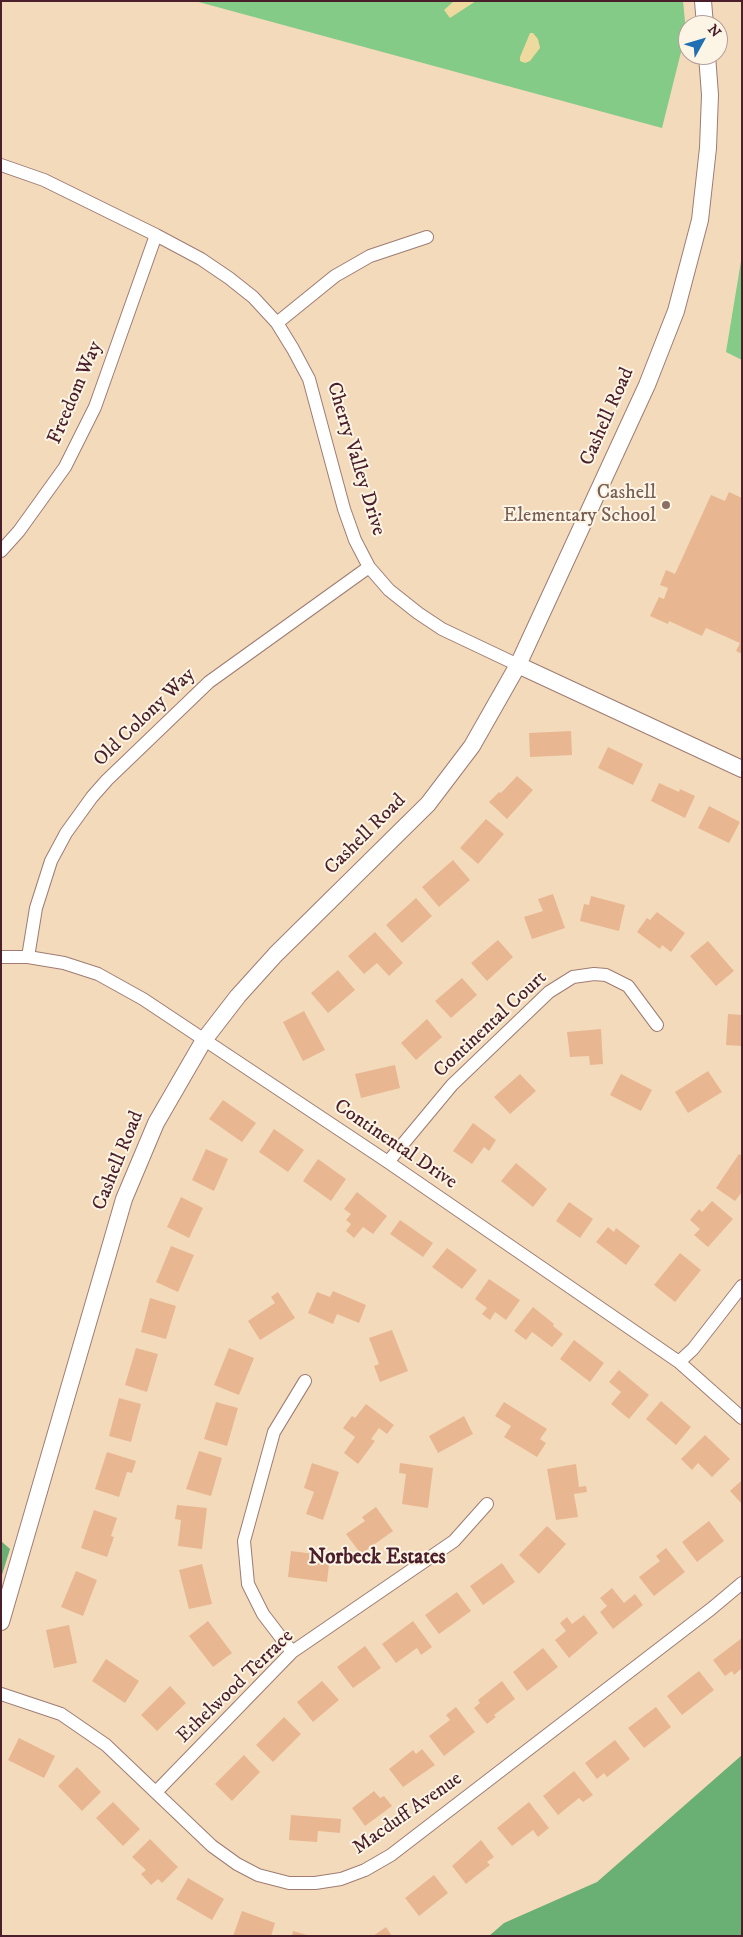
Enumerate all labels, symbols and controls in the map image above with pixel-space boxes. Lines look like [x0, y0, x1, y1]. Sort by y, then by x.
north arrow [678, 15, 728, 65]
text: N [703, 21, 724, 41]
street label: Freedom Way [44, 338, 108, 448]
street label: Cashell Road [576, 364, 640, 470]
street label: Cherry Valley Drive [320, 379, 390, 539]
place label: Cashell Elementary School [503, 482, 656, 529]
marker: Cashell Elementary School [660, 499, 672, 511]
street label: Old Colony Way [89, 664, 201, 772]
street label: Cashell Road [320, 789, 412, 881]
street label: Continental Court [430, 967, 552, 1083]
street label: Continental Drive [329, 1095, 461, 1195]
street label: Cashell Road [88, 1108, 150, 1214]
district label: Norbeck Estates [308, 1546, 446, 1572]
street label: Ethelwood Terrace [173, 1625, 299, 1749]
street label: Macduff Avenue [349, 1767, 467, 1861]

